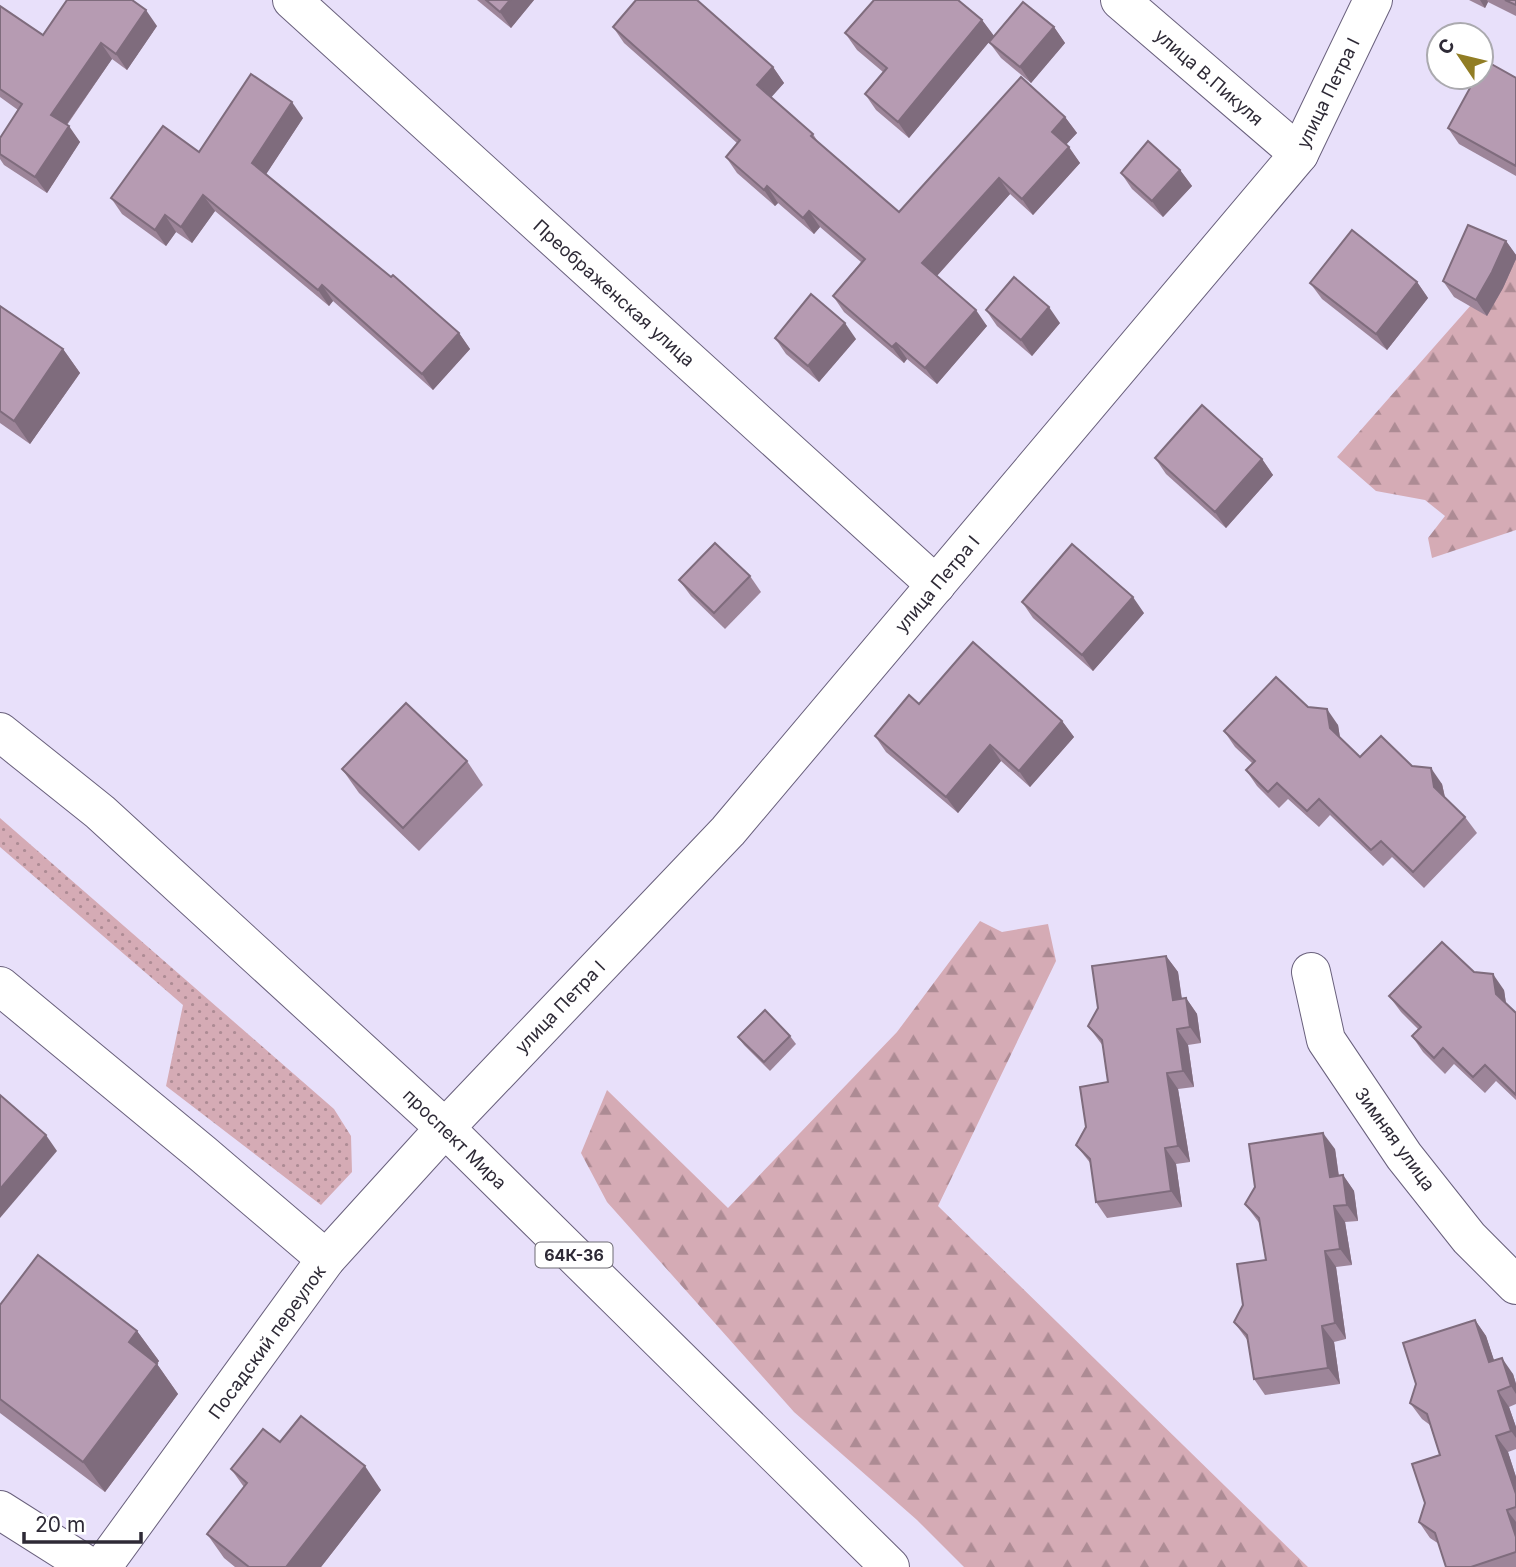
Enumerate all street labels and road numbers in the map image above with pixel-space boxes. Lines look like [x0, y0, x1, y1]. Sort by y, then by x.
street label: улица В.Пикуля [1151, 24, 1267, 130]
street label: улица Петра I [1292, 34, 1364, 152]
street label: Преображенская улица [529, 215, 699, 371]
street label: улица Петра I [890, 531, 984, 637]
street label: улица Петра I [511, 957, 609, 1057]
street label: Зимняя улица [1351, 1083, 1439, 1195]
street label: проспект Мира [399, 1084, 511, 1194]
road number: 64К-36 [536, 1242, 612, 1268]
street label: Посадский переулок [204, 1261, 330, 1423]

